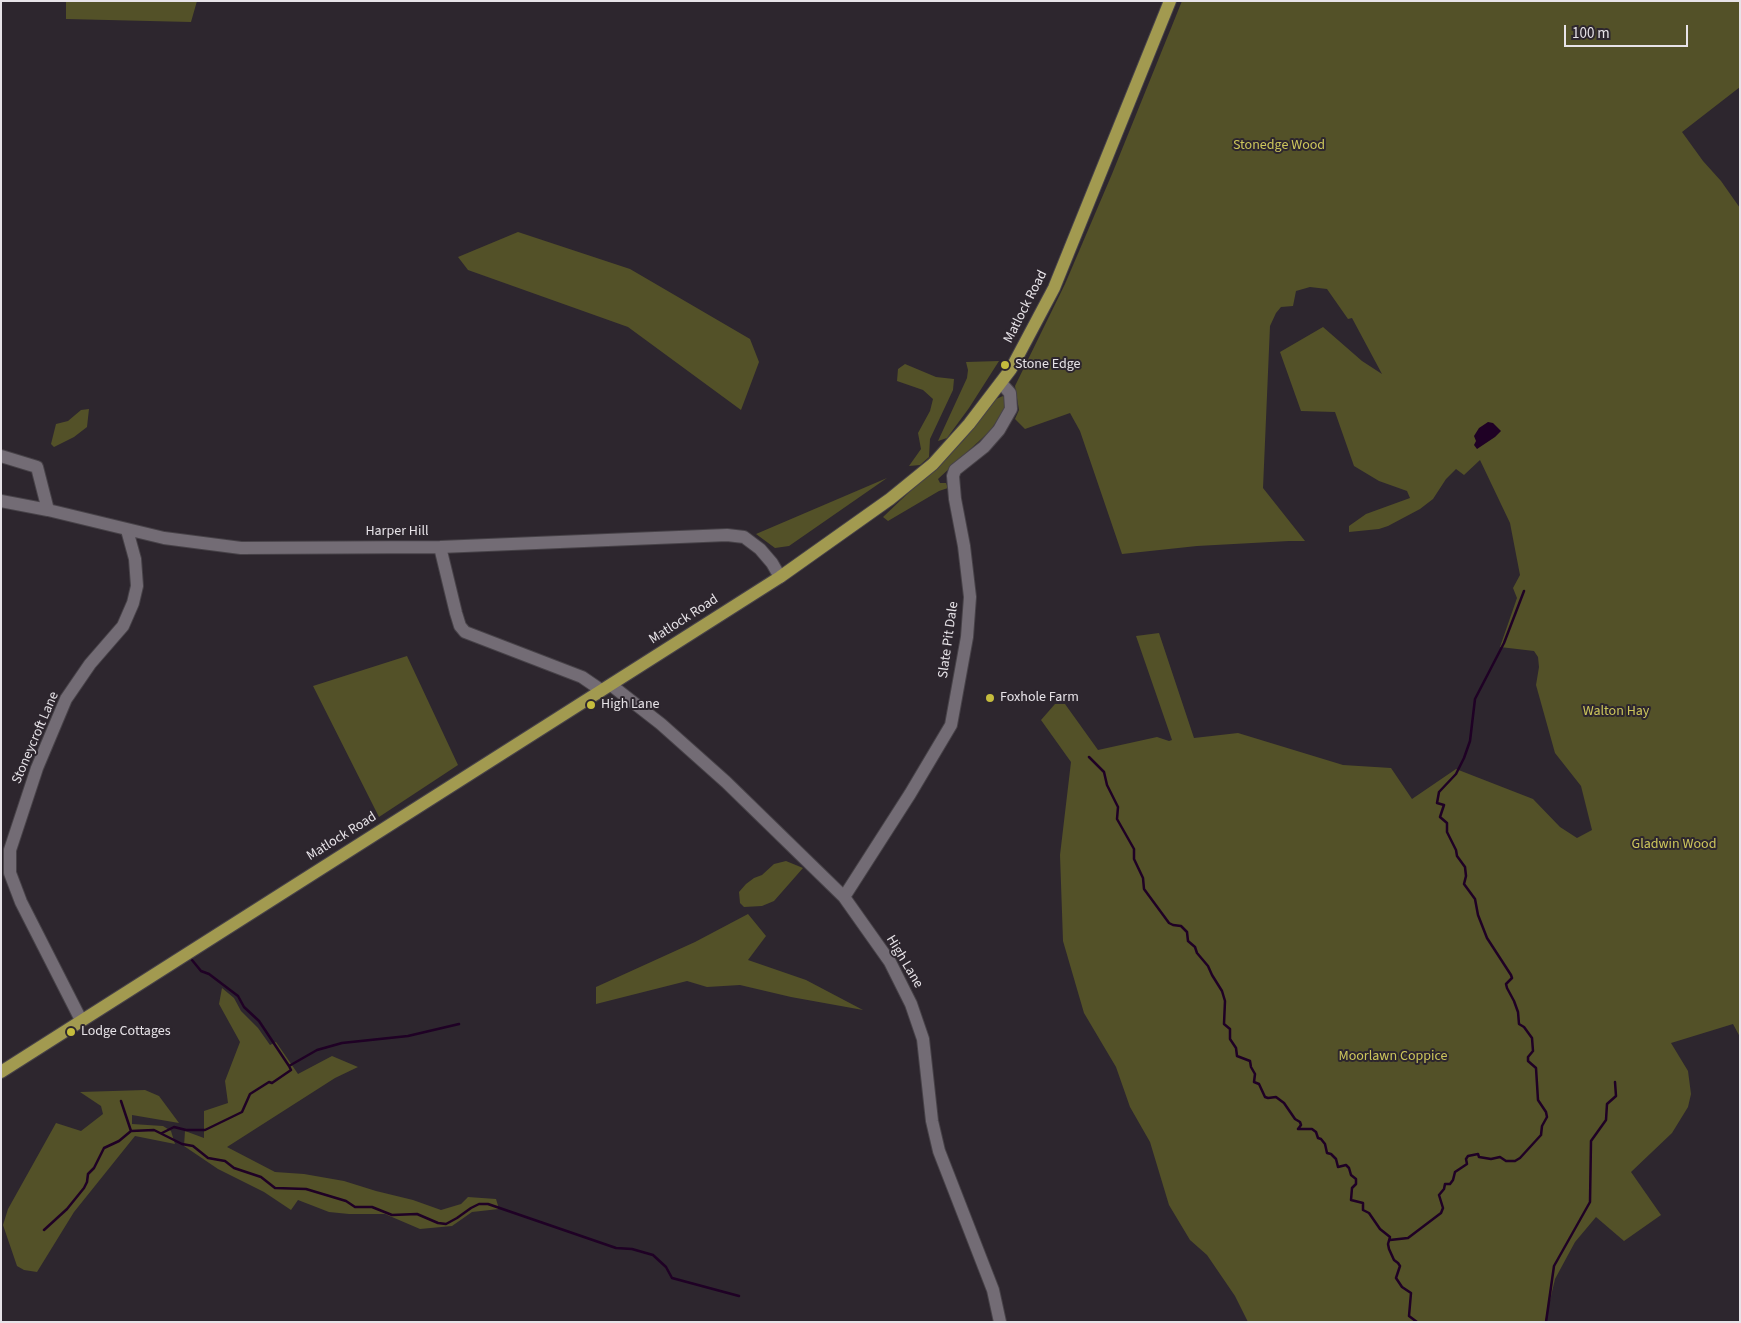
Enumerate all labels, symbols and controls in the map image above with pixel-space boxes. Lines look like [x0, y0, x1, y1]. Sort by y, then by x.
scale bar [1566, 15, 1690, 47]
text: 100 m [1572, 23, 1610, 44]
park label: Stonedge Wood [1233, 138, 1325, 154]
street label: Matlock Road [1001, 268, 1051, 346]
place label: Stone Edge [1015, 357, 1080, 373]
marker: Stone Edge [999, 359, 1011, 371]
street label: Harper Hill [365, 524, 429, 540]
street label: Matlock Road [646, 591, 722, 649]
street label: Slate Pit Dale [935, 601, 963, 679]
street label: Stoneycroft Lane [9, 689, 63, 787]
place label: Foxhole Farm [1000, 690, 1079, 706]
marker: Foxhole Farm [984, 692, 996, 704]
place label: High Lane [601, 697, 660, 713]
marker: High Lane [585, 699, 597, 711]
park label: Walton Hay [1583, 704, 1649, 720]
street label: Matlock Road [304, 809, 380, 865]
park label: Gladwin Wood [1632, 837, 1716, 853]
street label: High Lane [882, 933, 926, 991]
place label: Lodge Cottages [81, 1024, 171, 1040]
marker: Lodge Cottages [65, 1026, 77, 1038]
park label: Moorlawn Coppice [1339, 1049, 1447, 1065]

